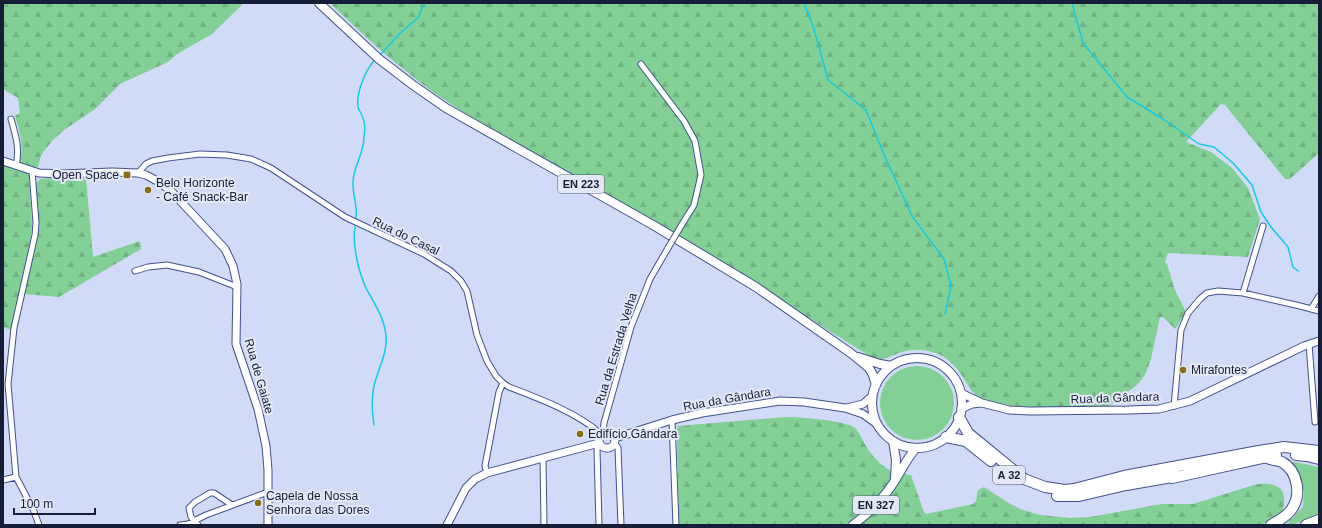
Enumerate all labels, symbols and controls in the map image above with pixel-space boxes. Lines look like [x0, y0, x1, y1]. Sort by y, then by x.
place label: Open Space [52, 168, 119, 182]
marker: Open Space [122, 170, 132, 180]
road number: EN 223 [558, 175, 604, 193]
place label: Belo Horizonte - Café Snack-Bar [156, 176, 248, 204]
marker: Belo Horizonte - Café Snack-Bar [143, 185, 153, 195]
street label: Rua do Casal [370, 214, 442, 258]
street label: Rua da Estrada Velha [592, 291, 640, 407]
street label: Rua de Gaiate [242, 337, 276, 415]
place label: Mirafontes [1191, 363, 1247, 377]
marker: Mirafontes [1178, 365, 1188, 375]
street label: Rua da Gândara [682, 384, 772, 414]
street label: Rua da Gândara [1070, 389, 1160, 407]
place label: Edifício Gândara [588, 427, 678, 441]
marker: Edifício Gândara [575, 429, 585, 439]
road number: A 32 [993, 466, 1025, 484]
place label: Capela de Nossa Senhora das Dores [266, 489, 369, 517]
scale bar [14, 490, 95, 516]
road number: EN 327 [853, 496, 899, 514]
text: 100 m [20, 497, 53, 511]
marker: Capela de Nossa Senhora das Dores [253, 498, 263, 508]

